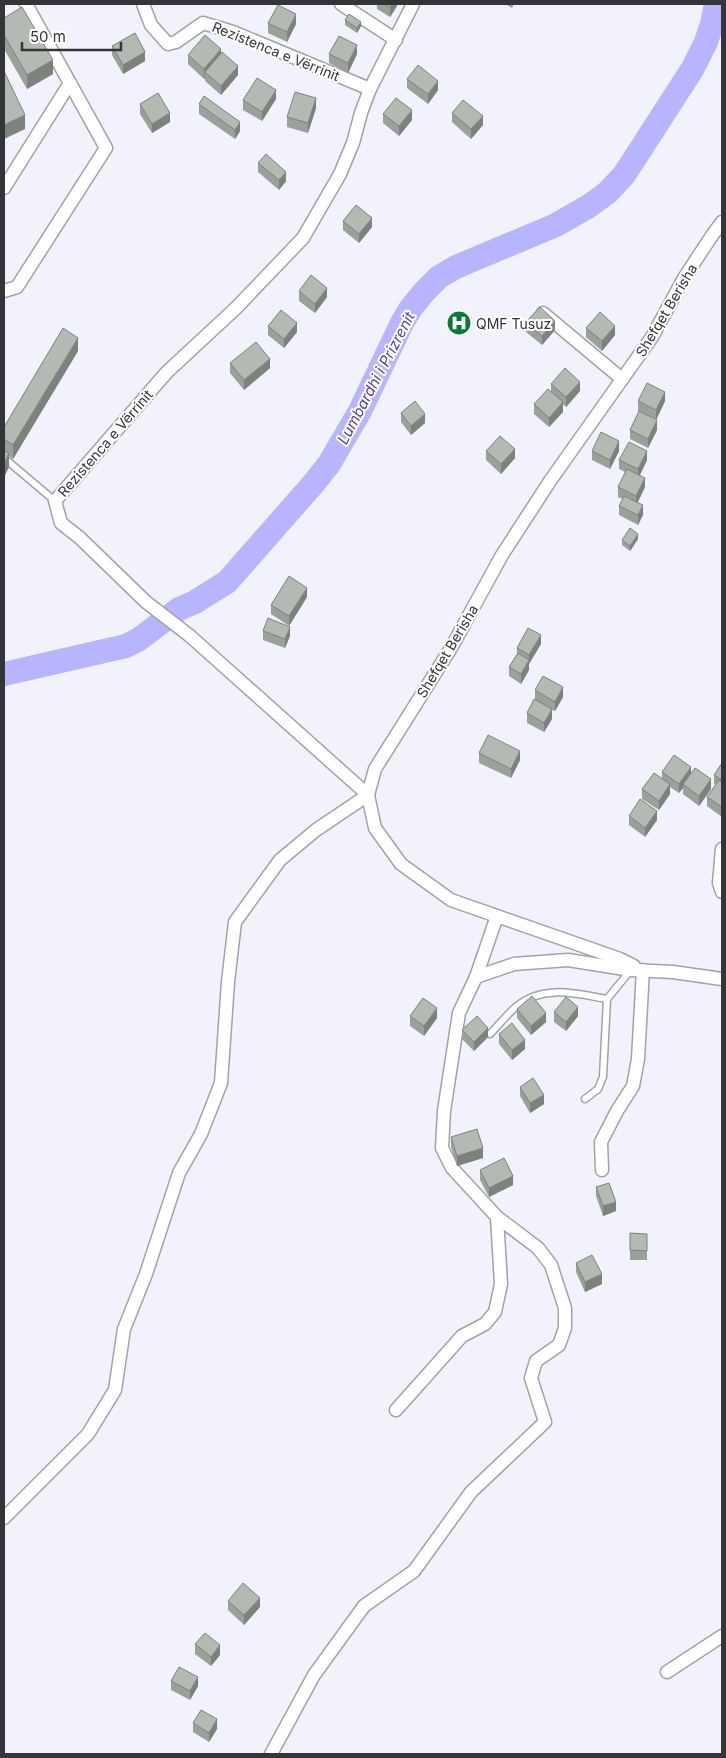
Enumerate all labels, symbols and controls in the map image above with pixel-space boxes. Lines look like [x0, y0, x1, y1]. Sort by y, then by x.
street label: Rezistenca e Vërrinit [210, 18, 343, 84]
scale bar [22, 20, 121, 52]
text: 50 m [30, 27, 66, 46]
street label: Shefqet Berisha [632, 261, 700, 359]
water label: Lumbardhi i Prizrenit [333, 308, 419, 447]
hospital icon: QMF Tusuz [446, 310, 472, 336]
place label: QMF Tusuz [476, 315, 551, 332]
street label: Rezistenca e Vërrinit [54, 386, 156, 500]
street label: Shefqet Berisha [413, 602, 481, 700]

